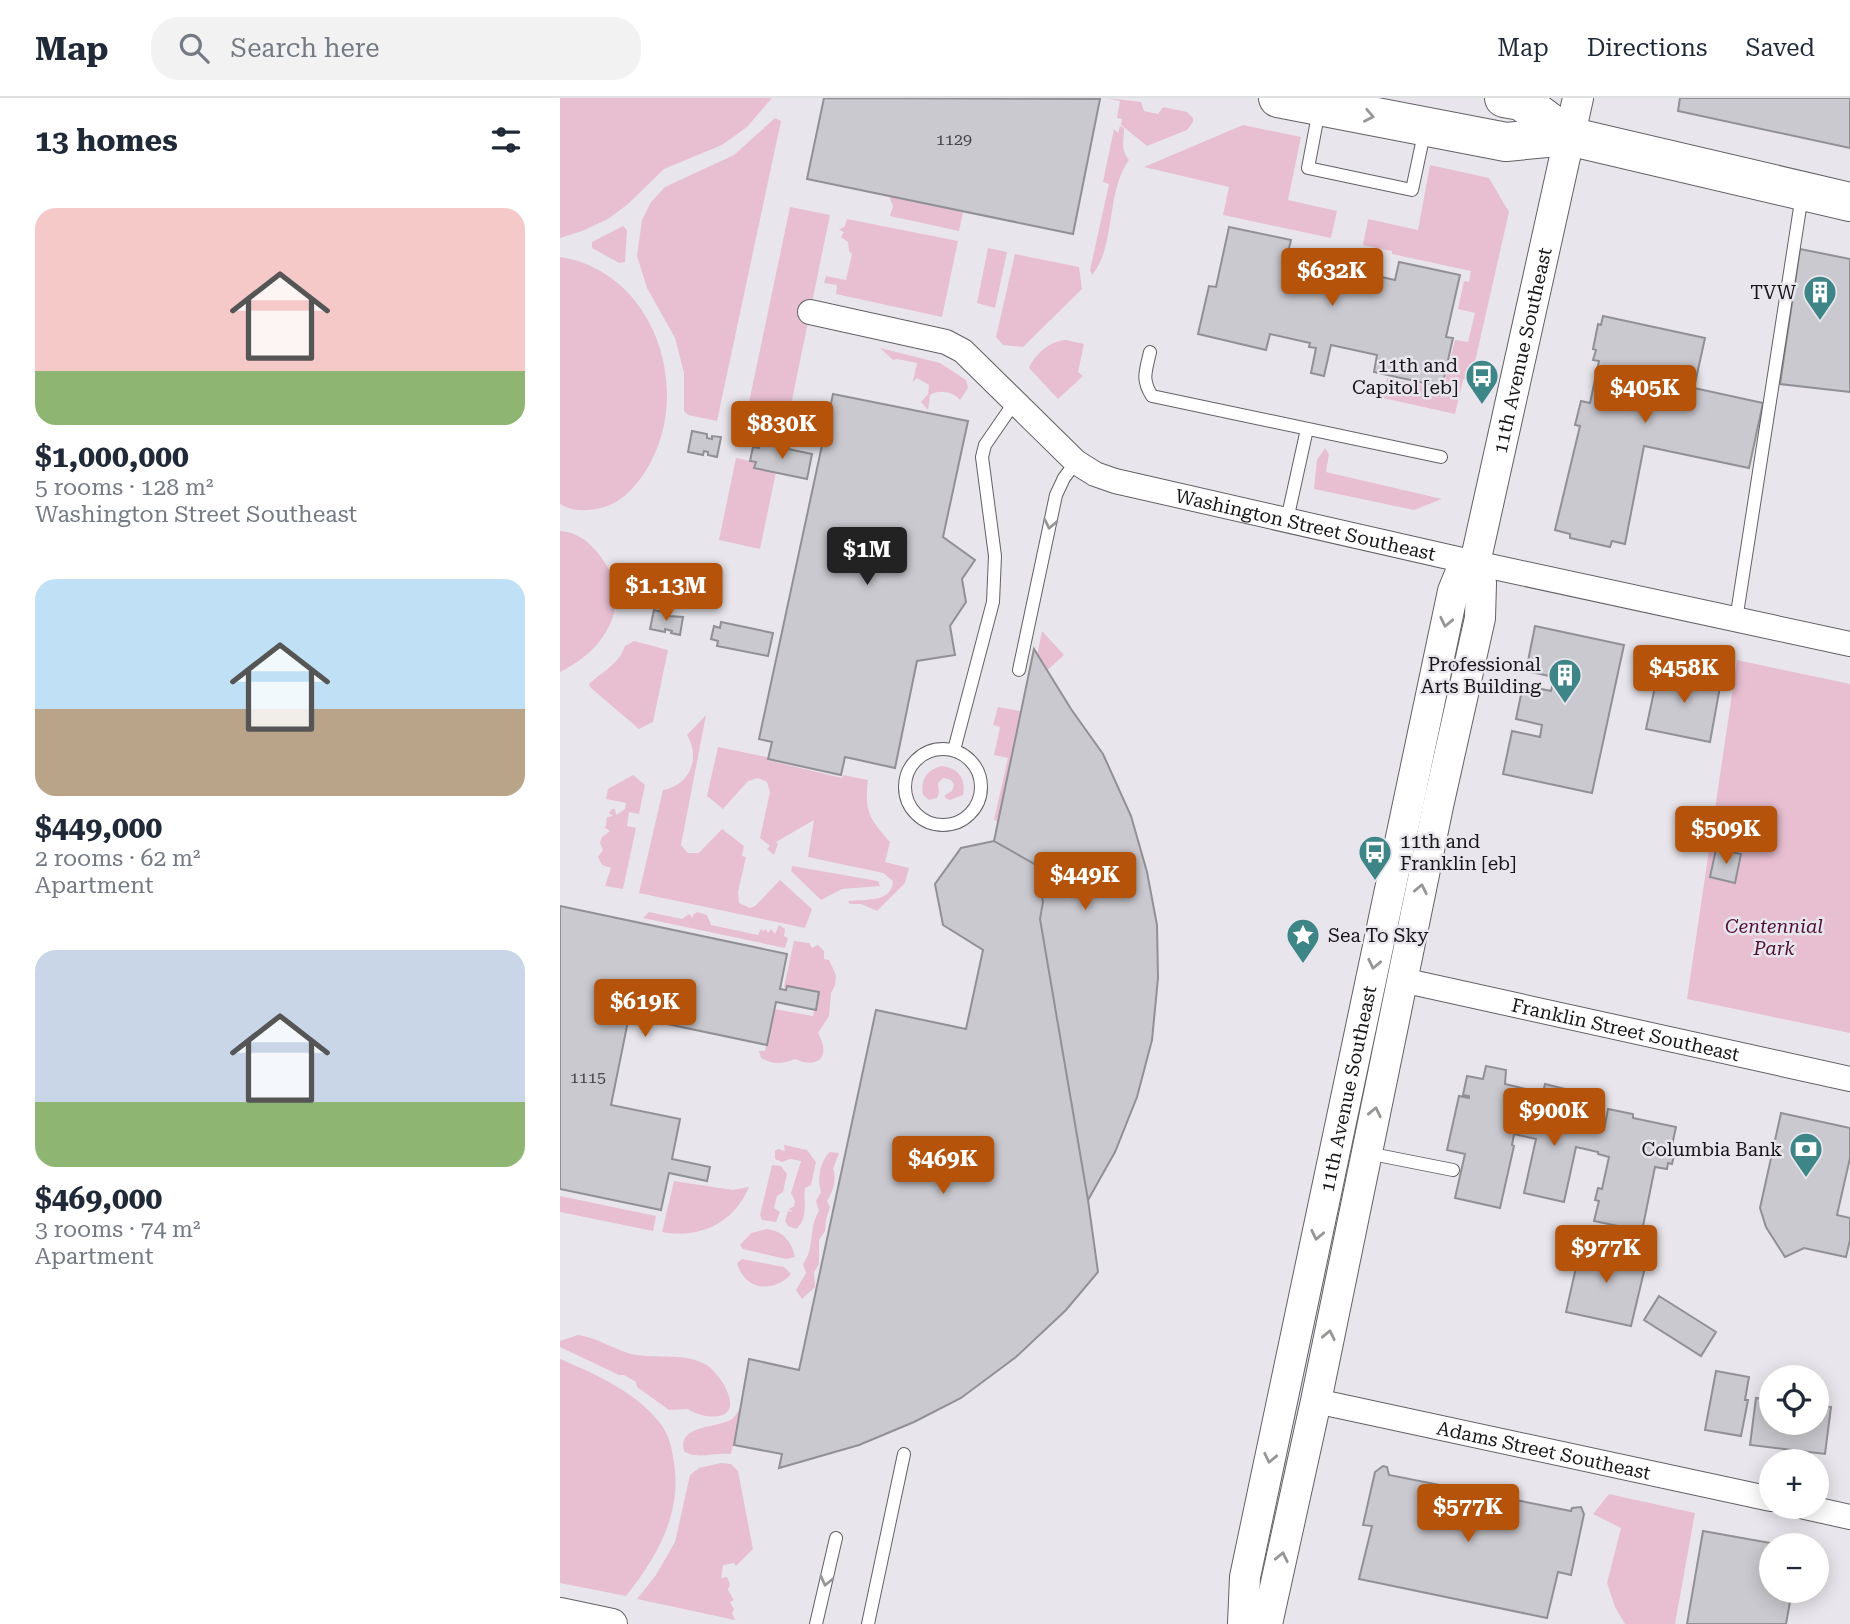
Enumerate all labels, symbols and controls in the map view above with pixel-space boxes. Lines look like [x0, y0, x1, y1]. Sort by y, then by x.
search box [151, 17, 641, 80]
text: Map [35, 29, 109, 68]
icon: search [175, 29, 213, 67]
text: Search here [231, 33, 380, 63]
text: Map [1497, 34, 1549, 62]
text: Directions [1587, 34, 1707, 62]
text: Saved [1745, 34, 1815, 62]
one-way arrow [1363, 107, 1375, 122]
icon: filters [487, 121, 525, 159]
text: 13 homes [35, 123, 178, 158]
house number: 1129 [936, 130, 972, 149]
street label: 11th Avenue Southeast [1488, 245, 1556, 456]
pin: $632K [1283, 248, 1381, 308]
icon: home [217, 253, 343, 379]
text: $632K [1297, 257, 1367, 284]
building icon: TVW [1801, 273, 1839, 322]
place label: TVW [1750, 281, 1797, 304]
place label: 11th and Capitol [eb] [1352, 354, 1458, 399]
bus stop icon: 11th and Capitol [eb] [1463, 357, 1501, 406]
pin: $405K [1596, 366, 1694, 425]
text: $405K [1610, 374, 1680, 401]
pin: $830K [733, 402, 831, 461]
text: $830K [747, 410, 817, 437]
text: $1,000,000 [35, 439, 189, 474]
text: 5 rooms · 128 m² [35, 474, 213, 501]
street label: Washington Street Southeast [1173, 484, 1438, 565]
text: Washington Street Southeast [35, 501, 357, 528]
one-way arrow [1044, 518, 1059, 530]
pin: $1M [833, 528, 901, 587]
text: $1M [843, 536, 891, 563]
pin: $1.13M [609, 564, 723, 623]
text: $1.13M [626, 572, 706, 599]
one-way arrow [1440, 616, 1455, 628]
icon: home [217, 624, 343, 750]
pin: $458K [1635, 646, 1733, 705]
place label: Professional Arts Building [1421, 653, 1541, 698]
text: $458K [1649, 654, 1719, 681]
building icon: Professional Arts Building [1546, 656, 1584, 705]
pin: $509K [1677, 806, 1775, 866]
text: $449,000 [35, 810, 162, 845]
text: $509K [1691, 815, 1761, 842]
place label: 11th and Franklin [eb] [1400, 830, 1516, 875]
bus stop icon: 11th and Franklin [eb] [1356, 833, 1394, 882]
text: 2 rooms · 62 m² [35, 845, 201, 872]
pin: $449K [1036, 852, 1134, 912]
text: $449K [1050, 861, 1120, 888]
text: Apartment [35, 872, 154, 899]
one-way arrow [1412, 883, 1427, 895]
park label: Centennial Park [1725, 915, 1823, 960]
place icon: Sea To Sky [1284, 916, 1322, 965]
place label: Sea To Sky [1328, 924, 1429, 947]
one-way arrow [1367, 958, 1382, 970]
pin: $619K [596, 979, 694, 1039]
street label: 11th Avenue Southeast [1315, 984, 1381, 1194]
text: $619K [610, 988, 680, 1015]
street label: Franklin Street Southeast [1509, 993, 1742, 1066]
icon: home [217, 995, 343, 1121]
house number: 1115 [570, 1068, 606, 1087]
pin: $900K [1505, 1088, 1603, 1148]
text: $900K [1519, 1097, 1589, 1124]
one-way arrow [1367, 1106, 1382, 1118]
bank icon: Columbia Bank [1787, 1130, 1825, 1179]
pin: $469K [894, 1136, 992, 1196]
place label: Columbia Bank [1641, 1138, 1782, 1161]
text: $469K [908, 1145, 978, 1172]
text: $469,000 [35, 1181, 162, 1216]
text: 3 rooms · 74 m² [35, 1216, 201, 1243]
pin: $977K [1557, 1226, 1655, 1285]
one-way arrow [1310, 1229, 1325, 1241]
text: $977K [1571, 1234, 1641, 1261]
text: Apartment [35, 1243, 154, 1270]
one-way arrow [1321, 1329, 1336, 1341]
map controls [1759, 1365, 1829, 1603]
button: locate [1759, 1365, 1829, 1435]
street label: Adams Street Southeast [1435, 1416, 1653, 1484]
button: + [1759, 1449, 1829, 1519]
one-way arrow [1264, 1451, 1279, 1463]
pin: $577K [1419, 1484, 1517, 1544]
text: $577K [1433, 1493, 1503, 1520]
button: − [1759, 1533, 1829, 1603]
one-way arrow [1273, 1551, 1288, 1563]
one-way arrow [820, 1575, 834, 1587]

